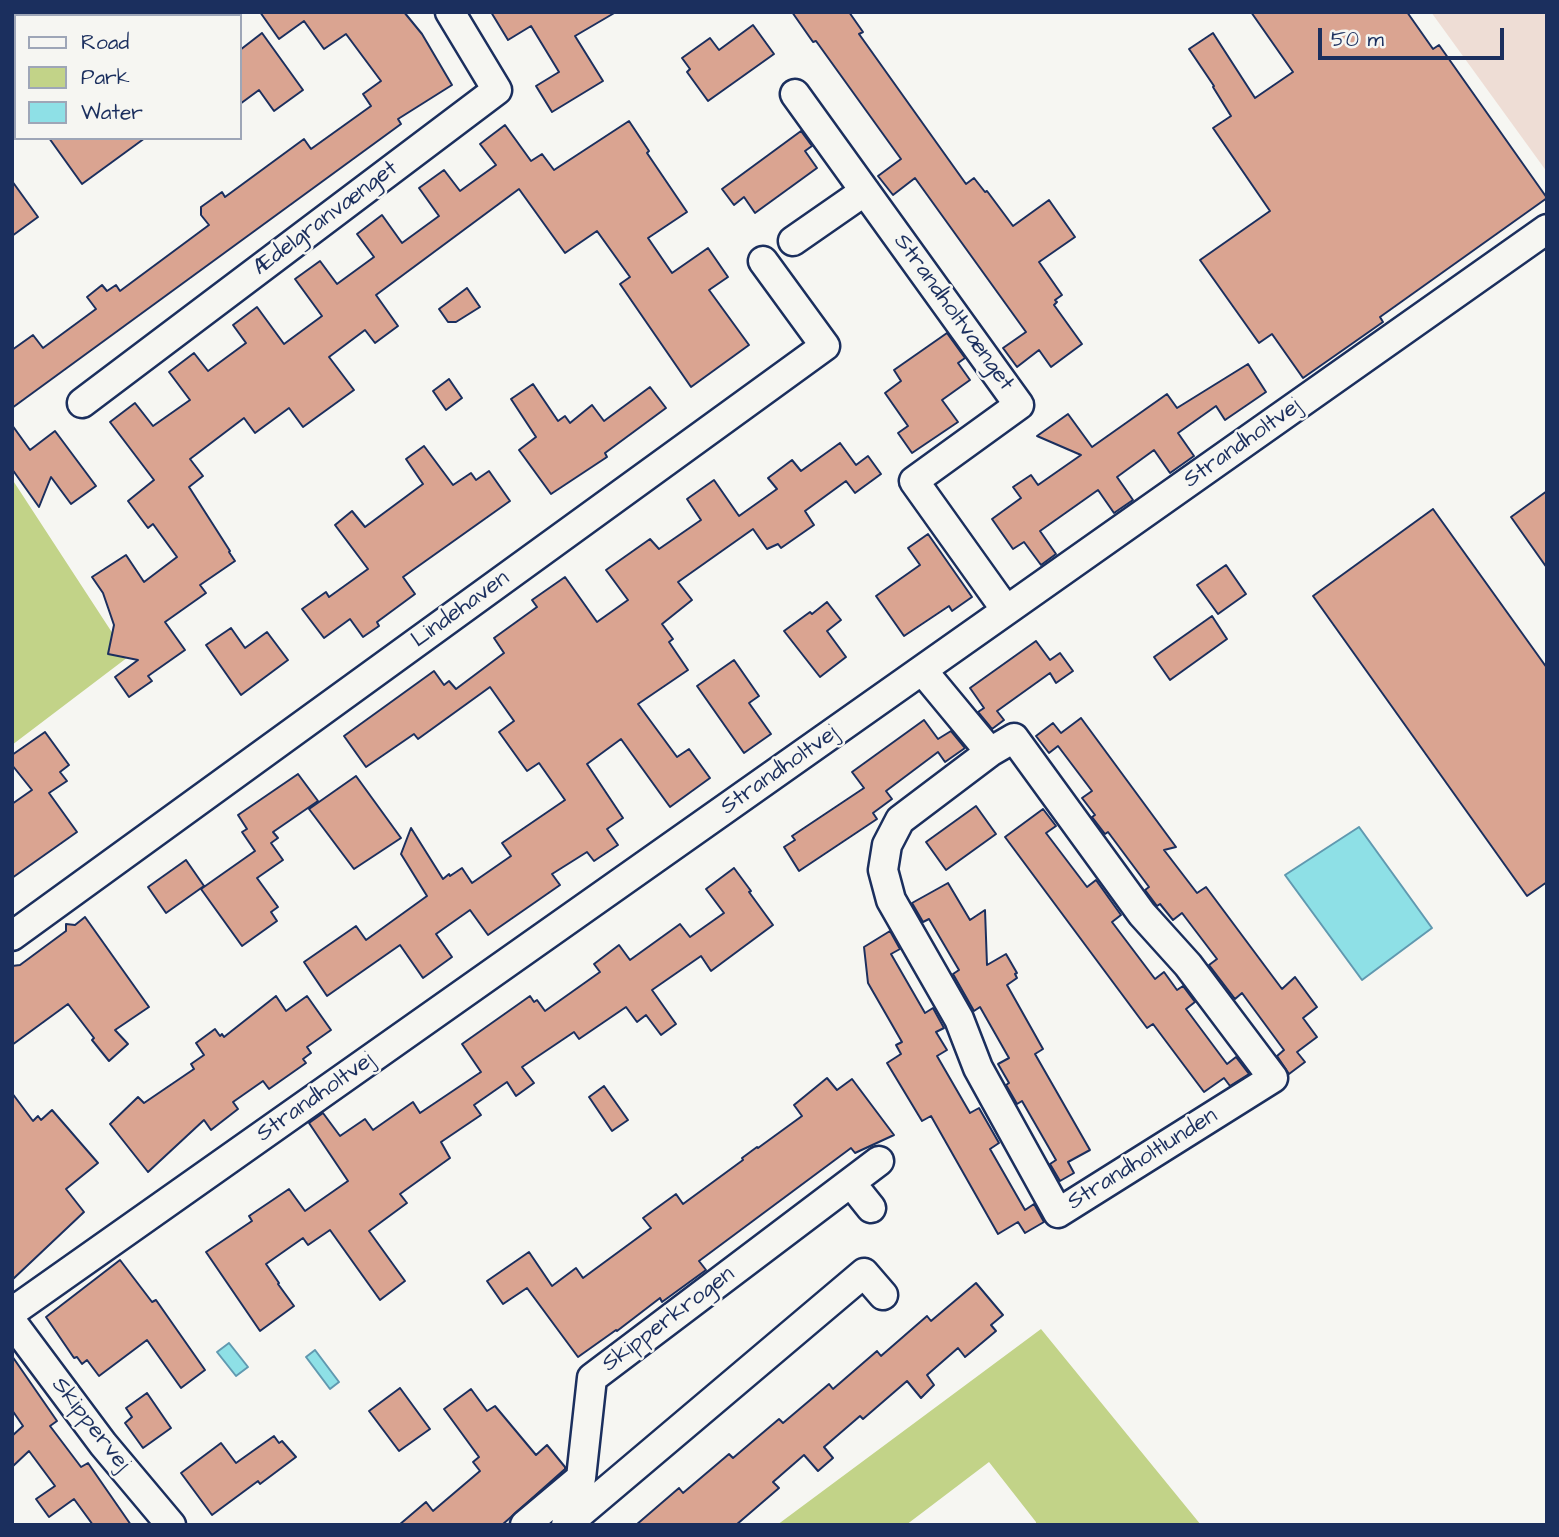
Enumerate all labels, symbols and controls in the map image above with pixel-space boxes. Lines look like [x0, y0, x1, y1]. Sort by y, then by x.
legend [14, 14, 242, 140]
scale bar [1321, 14, 1506, 58]
text: 50 m [1331, 25, 1384, 54]
text: Road [81, 28, 129, 57]
text: Park [81, 63, 130, 92]
text: Water [81, 98, 143, 127]
street label: Ædelgranvænget [248, 156, 404, 282]
street label: Strandholtvænget [887, 229, 1019, 397]
street label: Strandholtvej [1179, 393, 1307, 495]
street label: Lindehaven [407, 565, 515, 655]
street label: Strandholtvej [716, 720, 844, 822]
street label: Strandholtvej [252, 1047, 380, 1149]
street label: Strandholtlunden [1063, 1103, 1223, 1217]
street label: Skipperkrogen [597, 1261, 741, 1379]
street label: Skippervej [45, 1373, 135, 1477]

